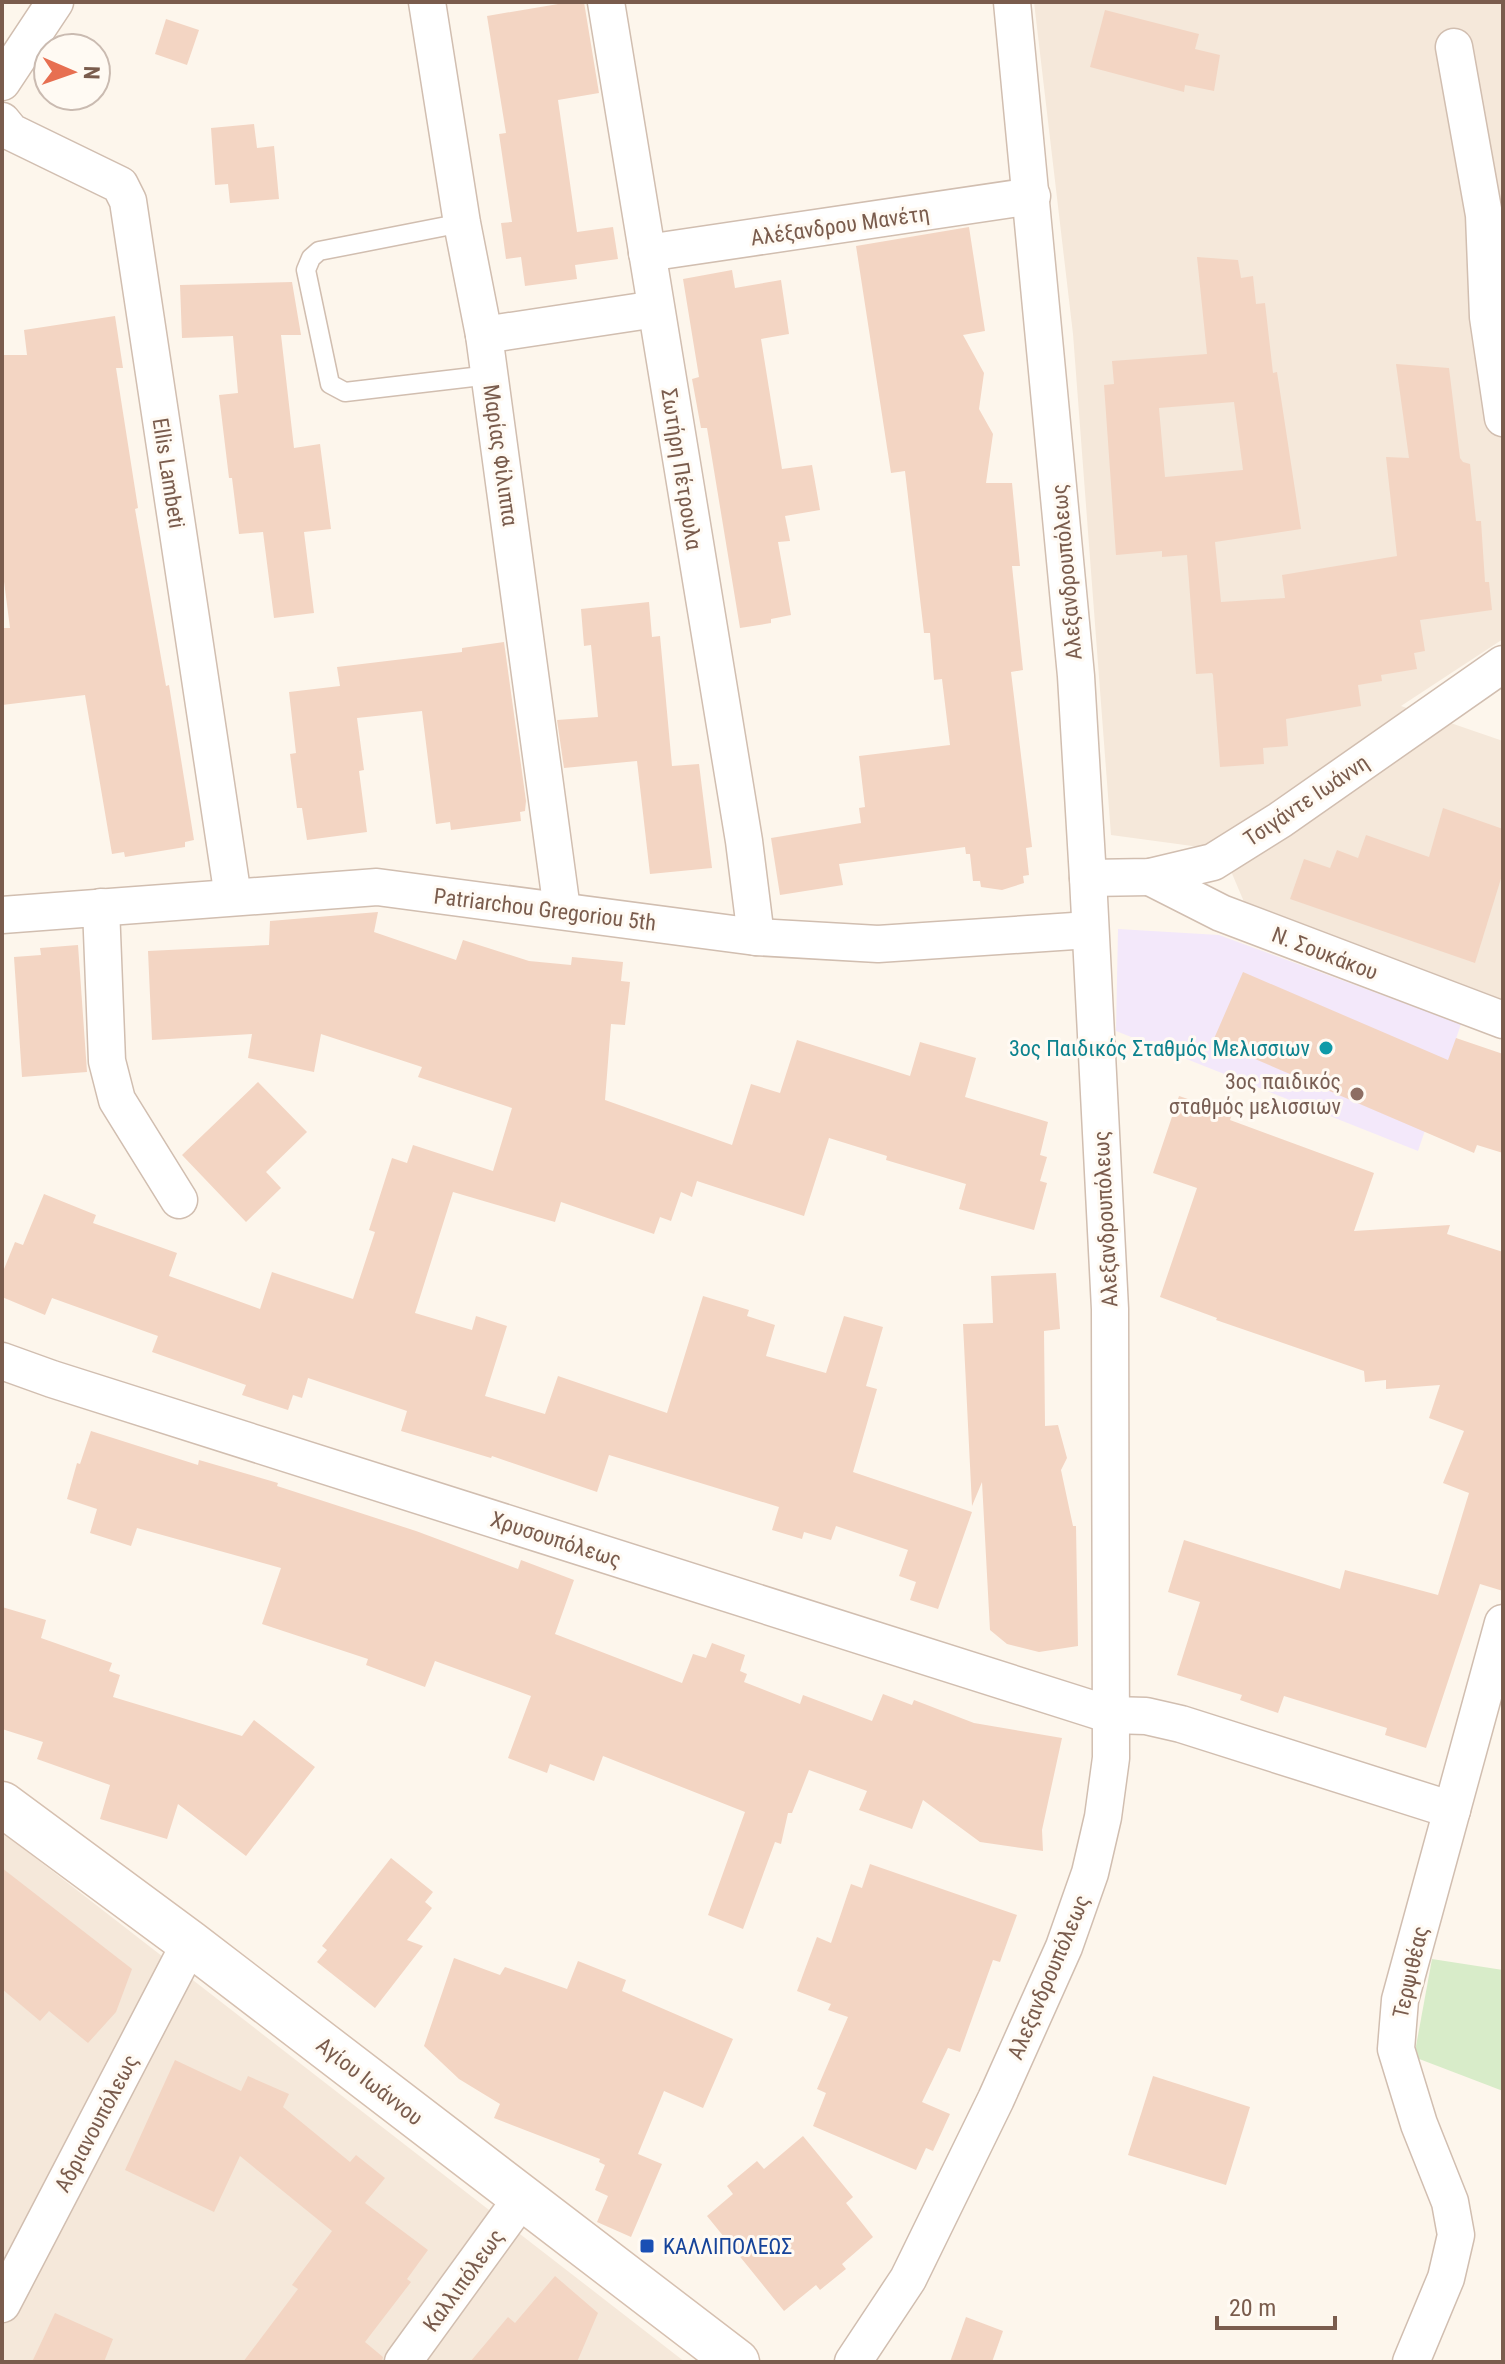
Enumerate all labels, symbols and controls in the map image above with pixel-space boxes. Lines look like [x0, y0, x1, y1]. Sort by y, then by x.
north arrow [32, 32, 112, 112]
text: N [79, 66, 104, 80]
street label: Αλέξανδρου Μανέτη [749, 201, 931, 250]
street label: Μαρίας Φίλιππα [478, 383, 523, 527]
street label: Σωτήρη Πέτρουλα [656, 387, 707, 552]
street label: Ellis Lambeti [147, 416, 190, 530]
street label: Αλεξανδρουπόλεως [1046, 483, 1087, 661]
street label: Τσιγάντε Ιωάννη [1239, 750, 1373, 851]
street label: Patriarchou Gregoriou 5th [432, 883, 657, 936]
street label: Ν. Σουκάκου [1268, 922, 1381, 985]
place label: 3ος Παιδικός Σταθμός Μελισσιων [1009, 1036, 1310, 1061]
marker: 3ος Παιδικός Σταθμός Μελισσιων [1317, 1039, 1335, 1057]
place label: 3ος παιδικός σταθμός μελισσιων [1169, 1069, 1341, 1119]
marker: 3ος παιδικός σταθμός μελισσιων [1348, 1085, 1366, 1103]
street label: Αλεξανδρουπόλεως [1088, 1130, 1123, 1308]
street label: Χρυσουπόλεως [487, 1507, 624, 1572]
street label: Αλεξανδρουπόλεως [1002, 1891, 1094, 2063]
street label: Τερψιθέας [1388, 1924, 1433, 2021]
street label: Αγίου Ιωάννου [312, 2032, 428, 2131]
street label: Αδριανουπόλεως [50, 2050, 143, 2196]
street label: Καλλιπόλεως [418, 2224, 509, 2336]
place label: ΚΑΛΛΙΠΟΛΕΩΣ [663, 2234, 792, 2259]
marker: ΚΑΛΛΙΠΟΛΕΩΣ [638, 2237, 656, 2255]
scale bar [1217, 2280, 1335, 2330]
text: 20 m [1229, 2294, 1276, 2322]

